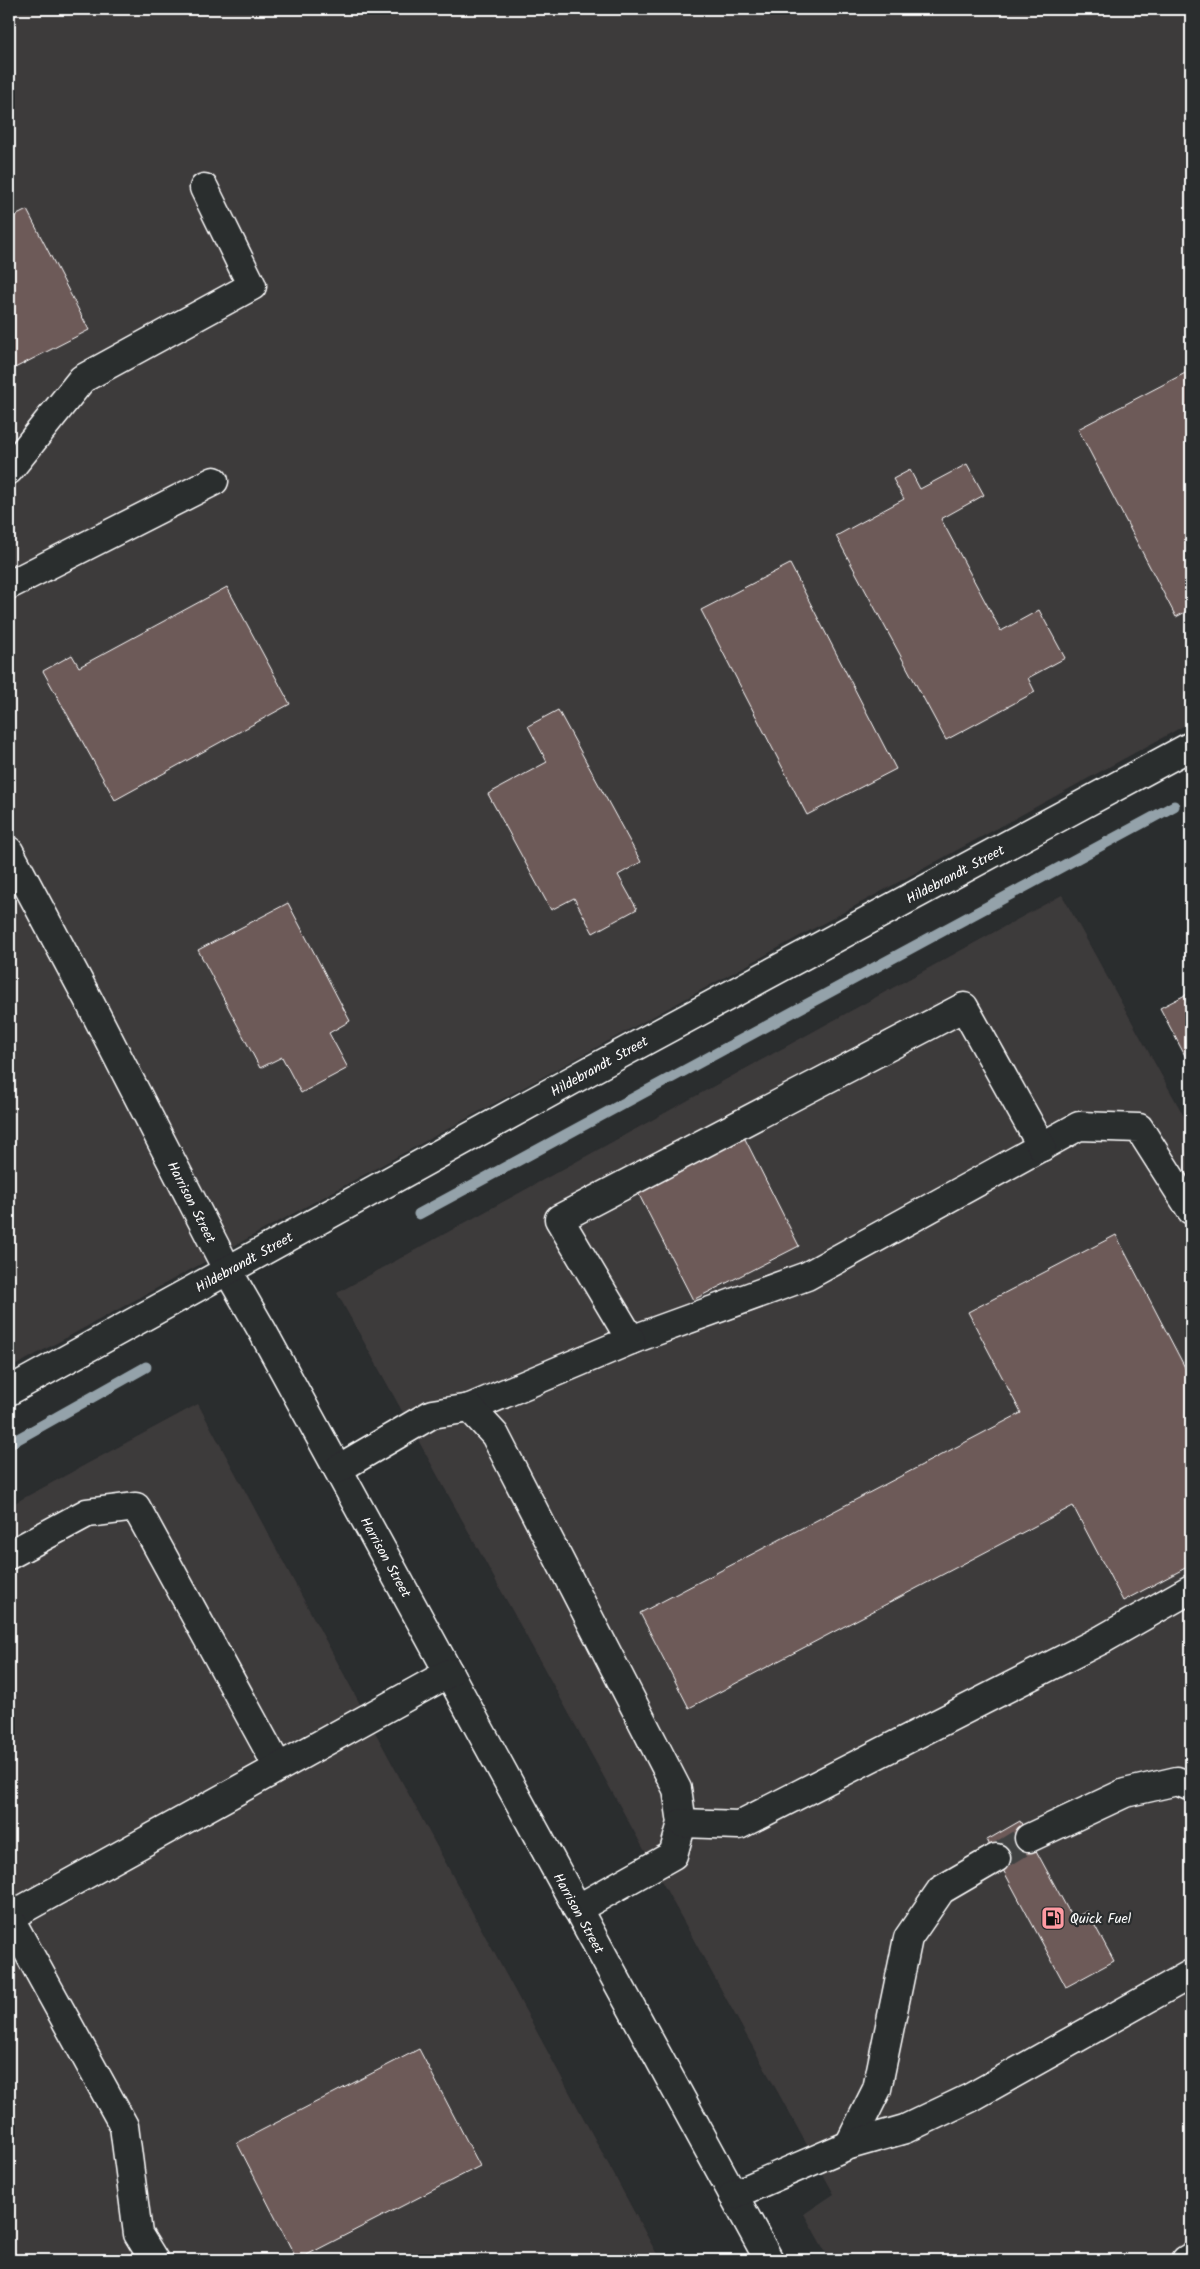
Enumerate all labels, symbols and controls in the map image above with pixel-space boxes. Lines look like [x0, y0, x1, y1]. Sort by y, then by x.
street label: Hildebrandt Street [902, 839, 1009, 910]
street label: Hildebrandt Street [546, 1031, 653, 1103]
street label: Harrison Street [161, 1158, 221, 1248]
street label: Hildebrandt Street [191, 1227, 298, 1299]
street label: Harrison Street [354, 1513, 417, 1602]
street label: Harrison Street [547, 1869, 610, 1958]
fuel station icon: Quick Fuel [1040, 1905, 1066, 1931]
place label: Quick Fuel [1070, 1908, 1132, 1930]

